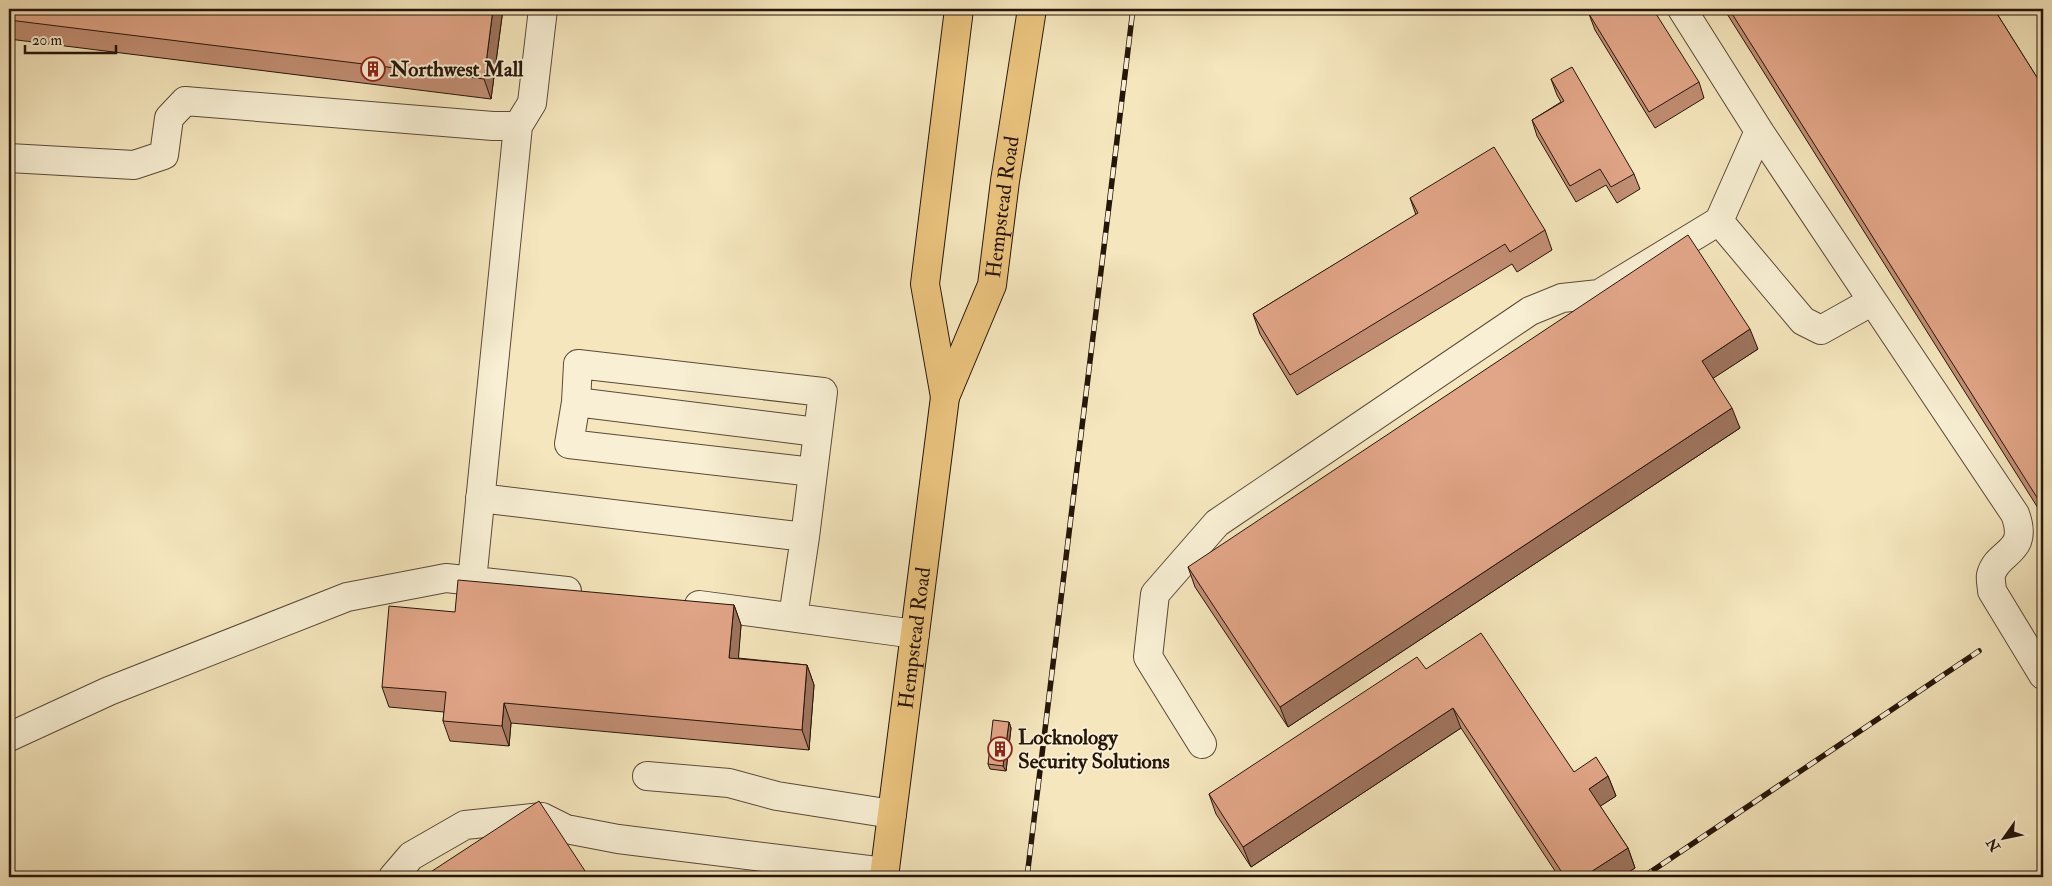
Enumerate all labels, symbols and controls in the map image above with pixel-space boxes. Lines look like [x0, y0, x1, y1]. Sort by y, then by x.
scale bar [25, 22, 116, 54]
text: 20 m [32, 31, 62, 50]
building icon: Northwest Mall [360, 56, 386, 82]
place label: Northwest Mall [389, 56, 524, 83]
street label: Hempstead Road [980, 134, 1025, 279]
street label: Hempstead Road [892, 565, 937, 710]
place label: Locknology Security Solutions [1018, 724, 1170, 775]
building icon: Locknology Security Solutions [987, 736, 1013, 762]
north arrow [1980, 814, 2030, 864]
text: N [1983, 835, 2005, 856]

